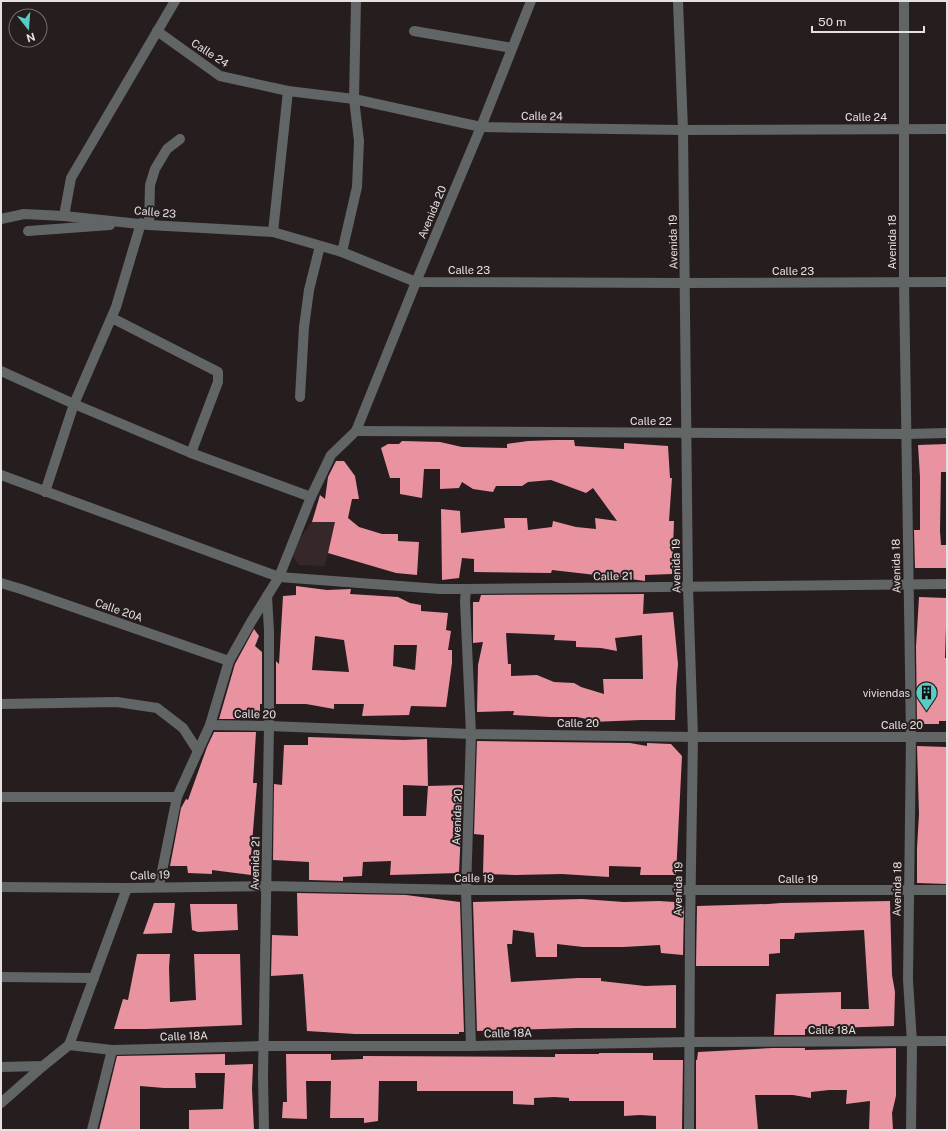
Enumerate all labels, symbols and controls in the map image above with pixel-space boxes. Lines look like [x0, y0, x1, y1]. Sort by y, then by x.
north arrow [8, 8, 48, 48]
scale bar [812, 8, 924, 34]
text: 50 m [818, 15, 846, 29]
text: N [25, 31, 37, 45]
street label: Calle 24 [189, 37, 231, 70]
street label: Calle 24 [521, 110, 563, 122]
street label: Calle 24 [845, 111, 887, 123]
street label: Avenida 20 [415, 183, 449, 240]
street label: Calle 23 [133, 204, 177, 220]
street label: Avenida 19 [667, 215, 679, 269]
street label: Avenida 18 [886, 215, 898, 269]
street label: Calle 23 [448, 264, 490, 276]
street label: Calle 23 [772, 265, 814, 277]
street label: Calle 22 [630, 415, 672, 427]
street label: Avenida 18 [890, 538, 902, 594]
street label: Avenida 19 [670, 539, 682, 593]
street label: Calle 21 [593, 570, 633, 582]
street label: Calle 20A [94, 596, 145, 624]
building icon: viviendas [913, 680, 939, 713]
place label: viviendas [863, 687, 910, 699]
street label: Calle 20 [234, 708, 276, 720]
street label: Calle 20 [557, 717, 599, 729]
street label: Calle 20 [881, 719, 923, 731]
street label: Avenida 20 [450, 788, 464, 845]
street label: Avenida 21 [249, 836, 261, 890]
street label: Avenida 18 [891, 861, 903, 917]
street label: Avenida 19 [672, 862, 684, 916]
street label: Calle 19 [130, 868, 170, 882]
street label: Calle 19 [454, 872, 494, 884]
street label: Calle 19 [778, 873, 818, 885]
street label: Calle 18A [808, 1024, 856, 1036]
street label: Calle 18A [484, 1027, 532, 1039]
street label: Calle 18A [160, 1029, 208, 1043]

